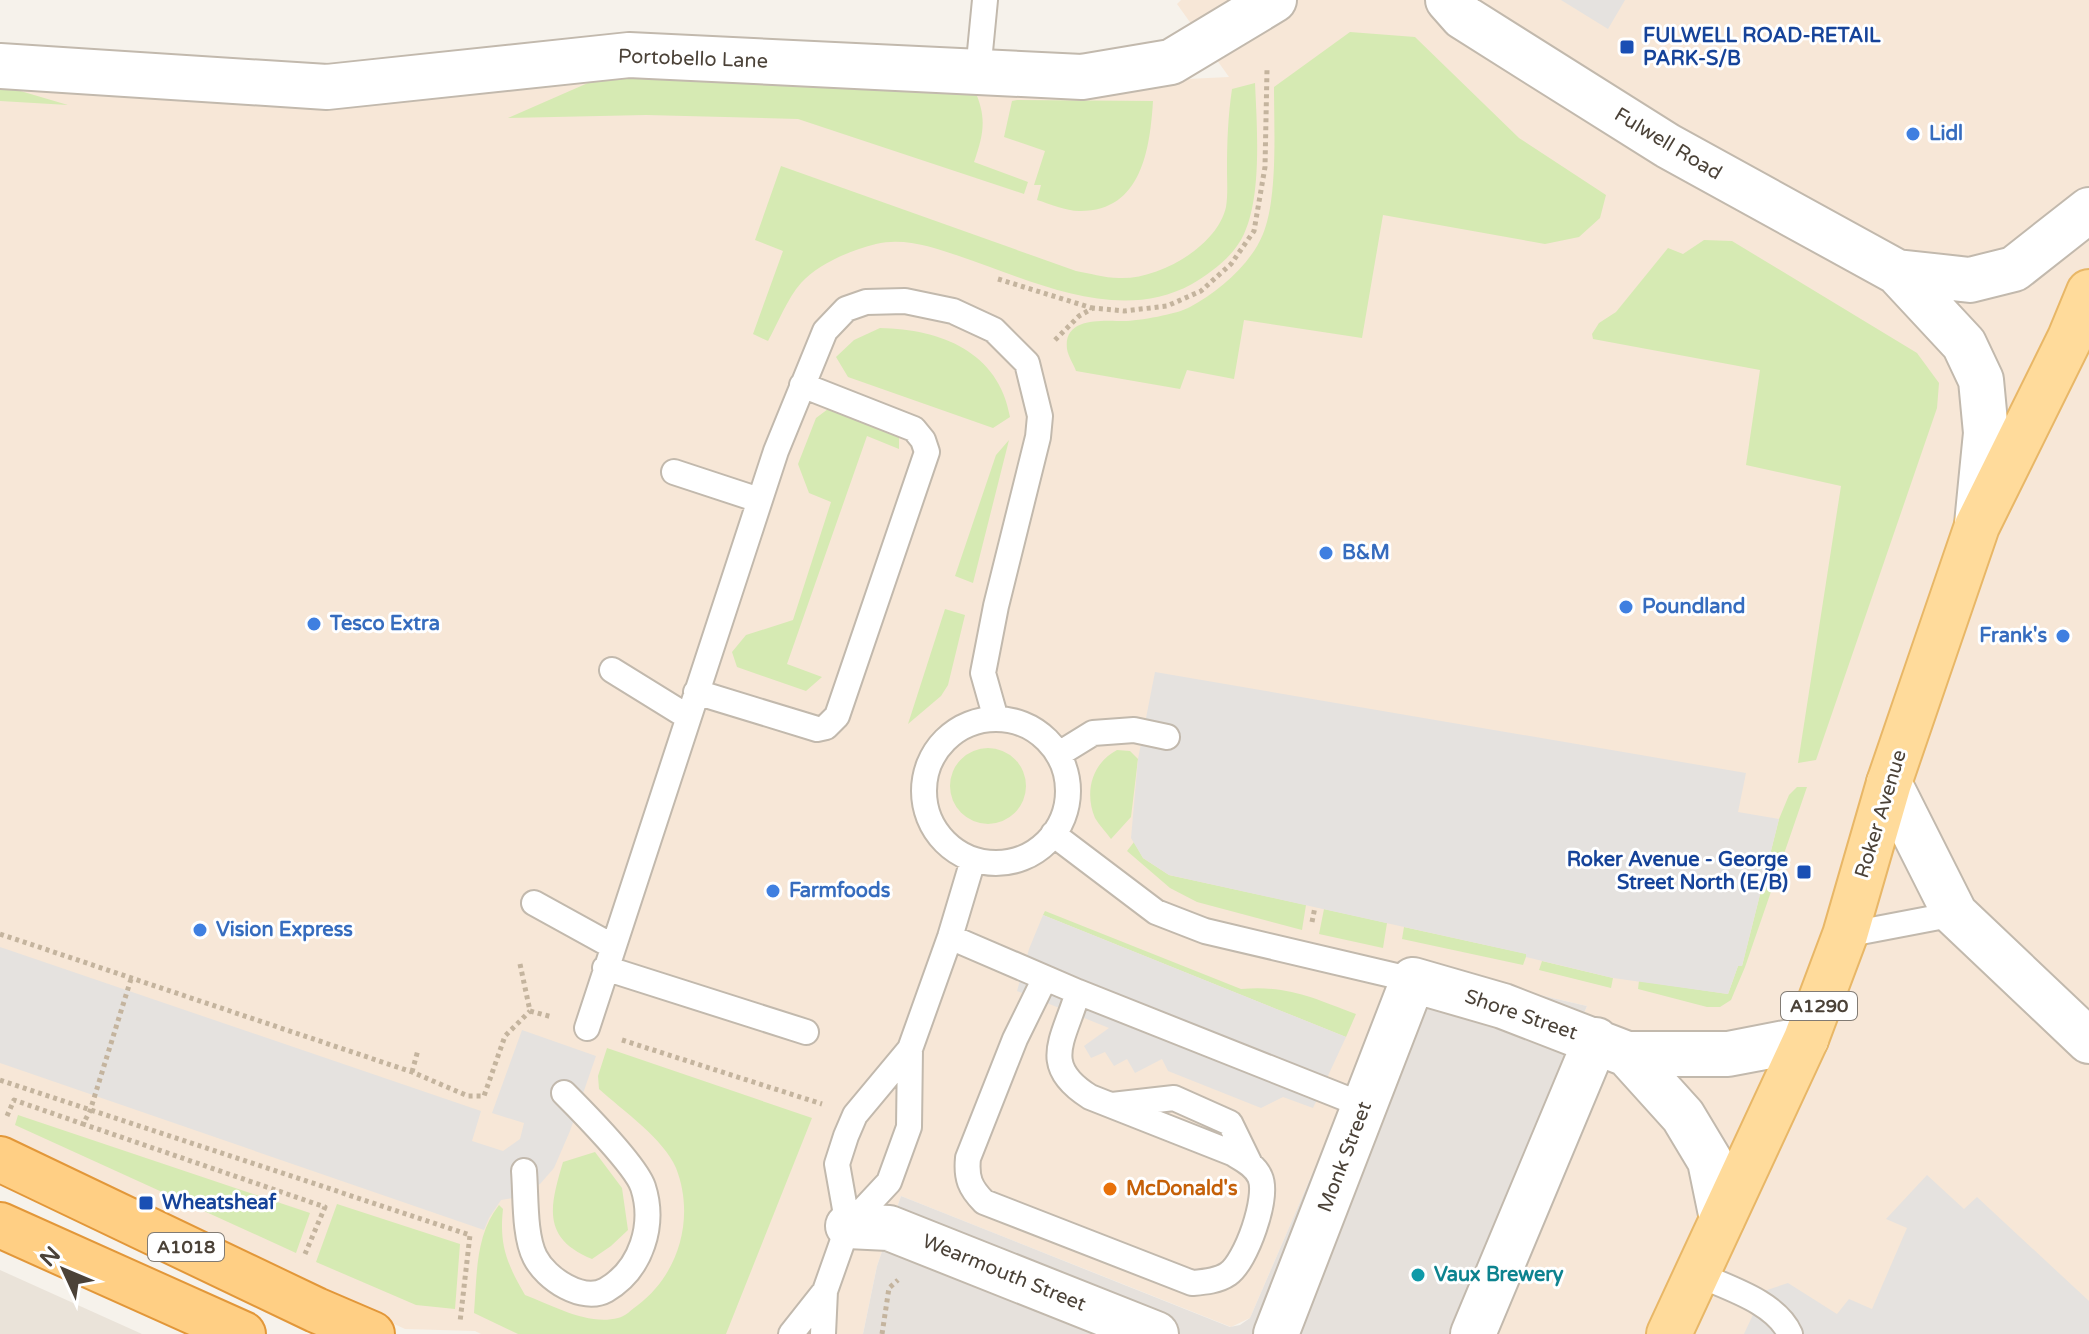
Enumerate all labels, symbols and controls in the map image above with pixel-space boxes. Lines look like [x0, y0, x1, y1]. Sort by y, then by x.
place label: FULWELL ROAD-RETAIL PARK-S/B [1643, 24, 1881, 71]
marker: FULWELL ROAD-RETAIL PARK-S/B [1618, 38, 1636, 56]
street label: Portobello Lane [618, 44, 768, 74]
street label: Fulwell Road [1610, 103, 1726, 185]
place label: Lidl [1929, 122, 1963, 146]
marker: Lidl [1904, 125, 1922, 143]
place label: B&M [1342, 541, 1390, 565]
marker: B&M [1317, 544, 1335, 562]
place label: Poundland [1642, 595, 1745, 619]
marker: Poundland [1617, 598, 1635, 616]
place label: Tesco Extra [329, 612, 440, 636]
marker: Tesco Extra [305, 615, 323, 633]
place label: Frank's [1979, 624, 2047, 648]
marker: Frank's [2054, 627, 2072, 645]
street label: Roker Avenue [1850, 747, 1912, 881]
place label: Roker Avenue - George Street North (E/B) [1567, 848, 1788, 895]
marker: Roker Avenue - George Street North (E/B) [1795, 863, 1813, 881]
place label: Farmfoods [789, 879, 891, 903]
marker: Farmfoods [764, 882, 782, 900]
place label: Vision Express [216, 918, 353, 942]
marker: Vision Express [191, 921, 209, 939]
street label: Shore Street [1462, 985, 1581, 1046]
road number: A1290 [1781, 992, 1857, 1020]
street label: Monk Street [1313, 1098, 1377, 1216]
place label: McDonald's [1126, 1177, 1238, 1201]
marker: McDonald's [1101, 1180, 1119, 1198]
place label: Wheatsheaf [162, 1191, 276, 1215]
marker: Wheatsheaf [137, 1194, 155, 1212]
street label: Wearmouth Street [919, 1229, 1090, 1317]
north arrow [24, 1230, 104, 1310]
road number: A1018 [148, 1233, 224, 1261]
text: N [35, 1241, 66, 1272]
place label: Vaux Brewery [1434, 1263, 1564, 1287]
marker: Vaux Brewery [1409, 1266, 1427, 1284]

